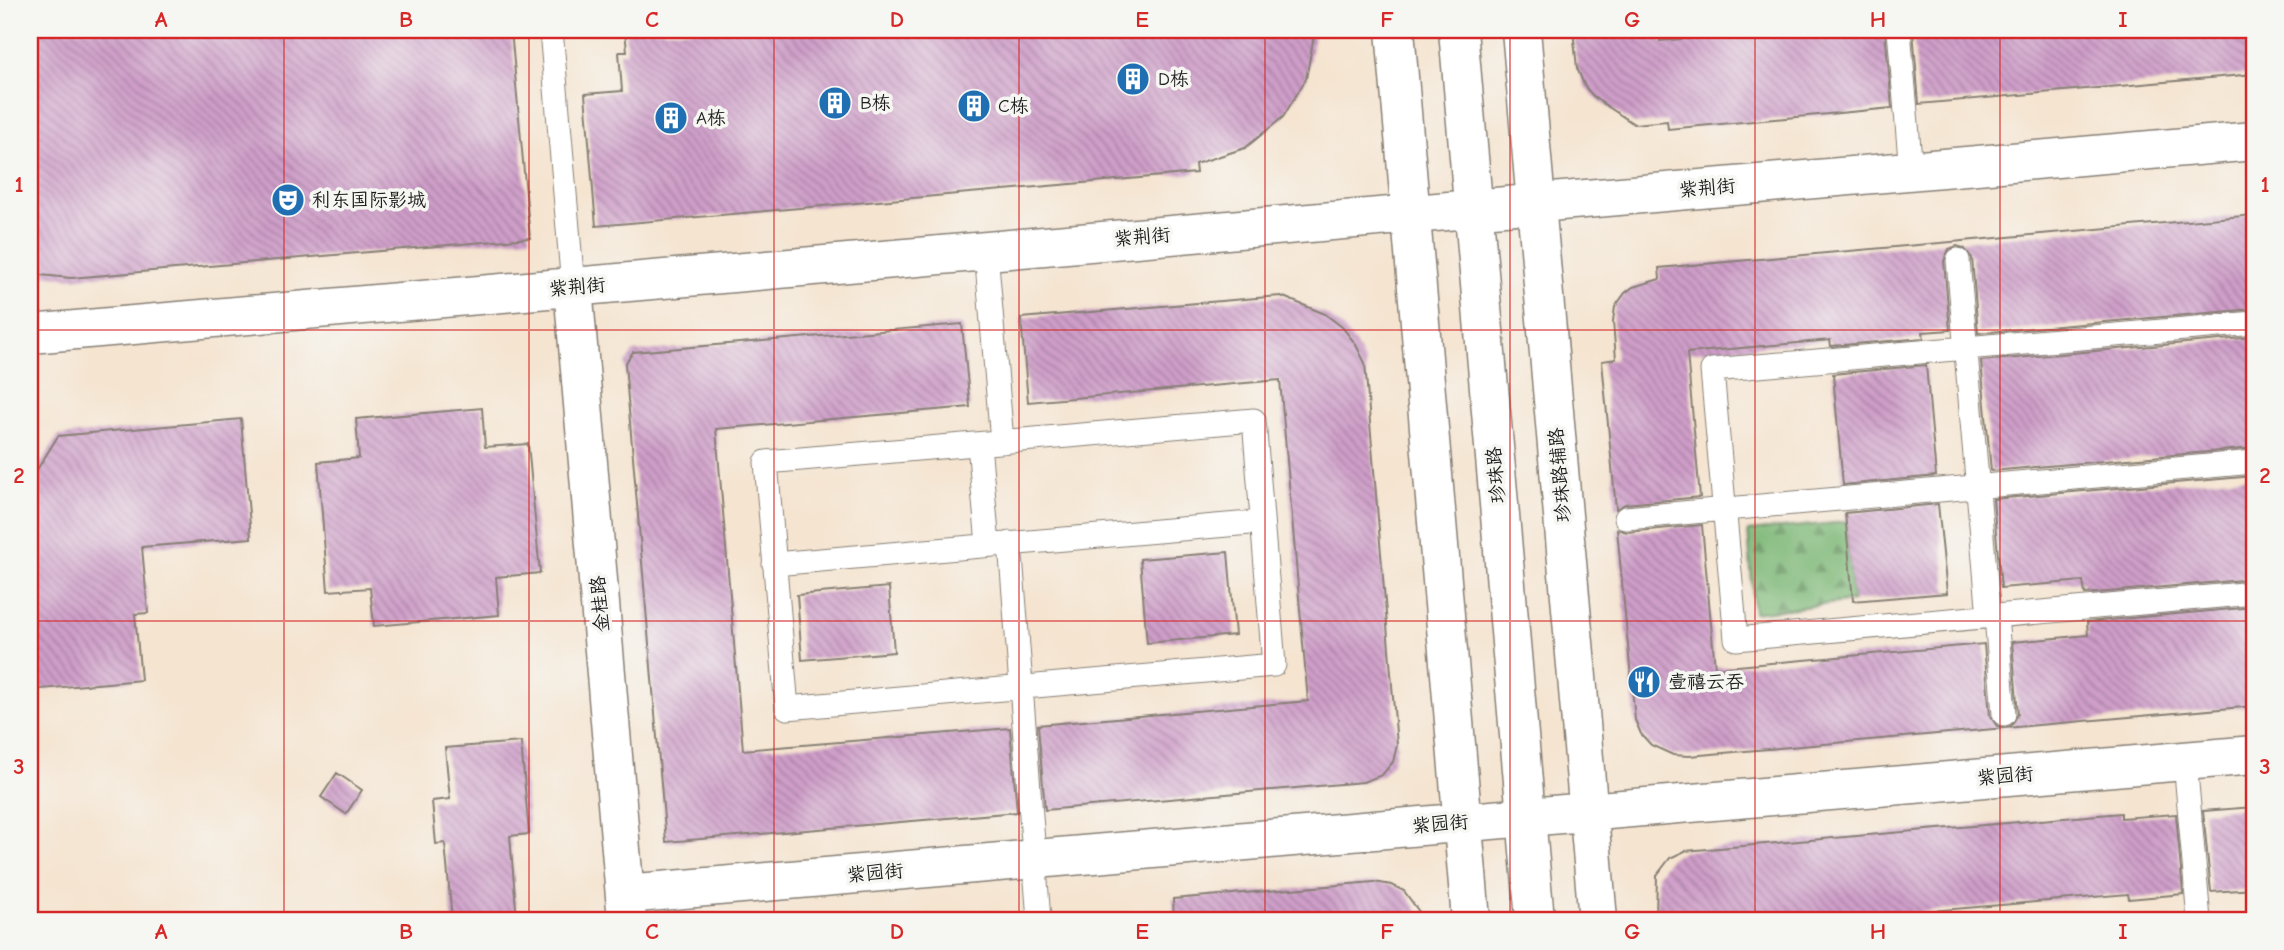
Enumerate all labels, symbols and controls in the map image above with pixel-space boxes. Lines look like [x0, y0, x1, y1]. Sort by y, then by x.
text: A [155, 6, 168, 33]
text: B [399, 6, 413, 33]
text: C [645, 6, 659, 33]
text: D [890, 6, 904, 33]
text: E [1135, 6, 1149, 33]
text: F [1380, 6, 1394, 33]
text: G [1624, 6, 1640, 33]
text: H [1870, 6, 1886, 33]
text: I [2118, 6, 2128, 33]
building icon: D栋 [1114, 60, 1152, 98]
place label: D栋 [1158, 68, 1189, 90]
building icon: B栋 [816, 84, 854, 122]
building icon: C栋 [955, 87, 993, 125]
place label: B栋 [860, 92, 891, 114]
place label: C栋 [998, 95, 1029, 117]
building icon: A栋 [652, 99, 690, 137]
place label: A栋 [696, 107, 726, 129]
text: 1 [14, 171, 24, 198]
text: 1 [2260, 171, 2270, 198]
street label: 紫荆街 [1678, 175, 1736, 201]
theatre icon: 利东国际影城 [269, 181, 307, 219]
place label: 利东国际影城 [312, 189, 426, 211]
street label: 紫荆街 [1113, 224, 1171, 250]
street label: 紫荆街 [548, 274, 606, 300]
street label: 珍珠路辅路 [1545, 427, 1575, 523]
street label: 珍珠路 [1483, 446, 1509, 504]
text: 2 [13, 462, 25, 489]
text: 2 [2259, 462, 2271, 489]
street label: 金桂路 [587, 575, 613, 633]
restaurant icon: 壹禧云吞 [1625, 663, 1663, 701]
place label: 壹禧云吞 [1668, 671, 1744, 693]
text: 3 [13, 753, 25, 780]
text: 3 [2259, 753, 2271, 780]
street label: 紫园街 [1976, 763, 2034, 789]
street label: 紫园街 [1411, 811, 1469, 837]
street label: 紫园街 [846, 860, 904, 886]
text: A [155, 918, 168, 945]
text: B [399, 918, 413, 945]
text: C [645, 918, 659, 945]
text: D [890, 918, 904, 945]
text: E [1135, 918, 1149, 945]
text: F [1380, 918, 1394, 945]
text: G [1624, 918, 1640, 945]
text: H [1870, 918, 1886, 945]
text: I [2118, 918, 2128, 945]

